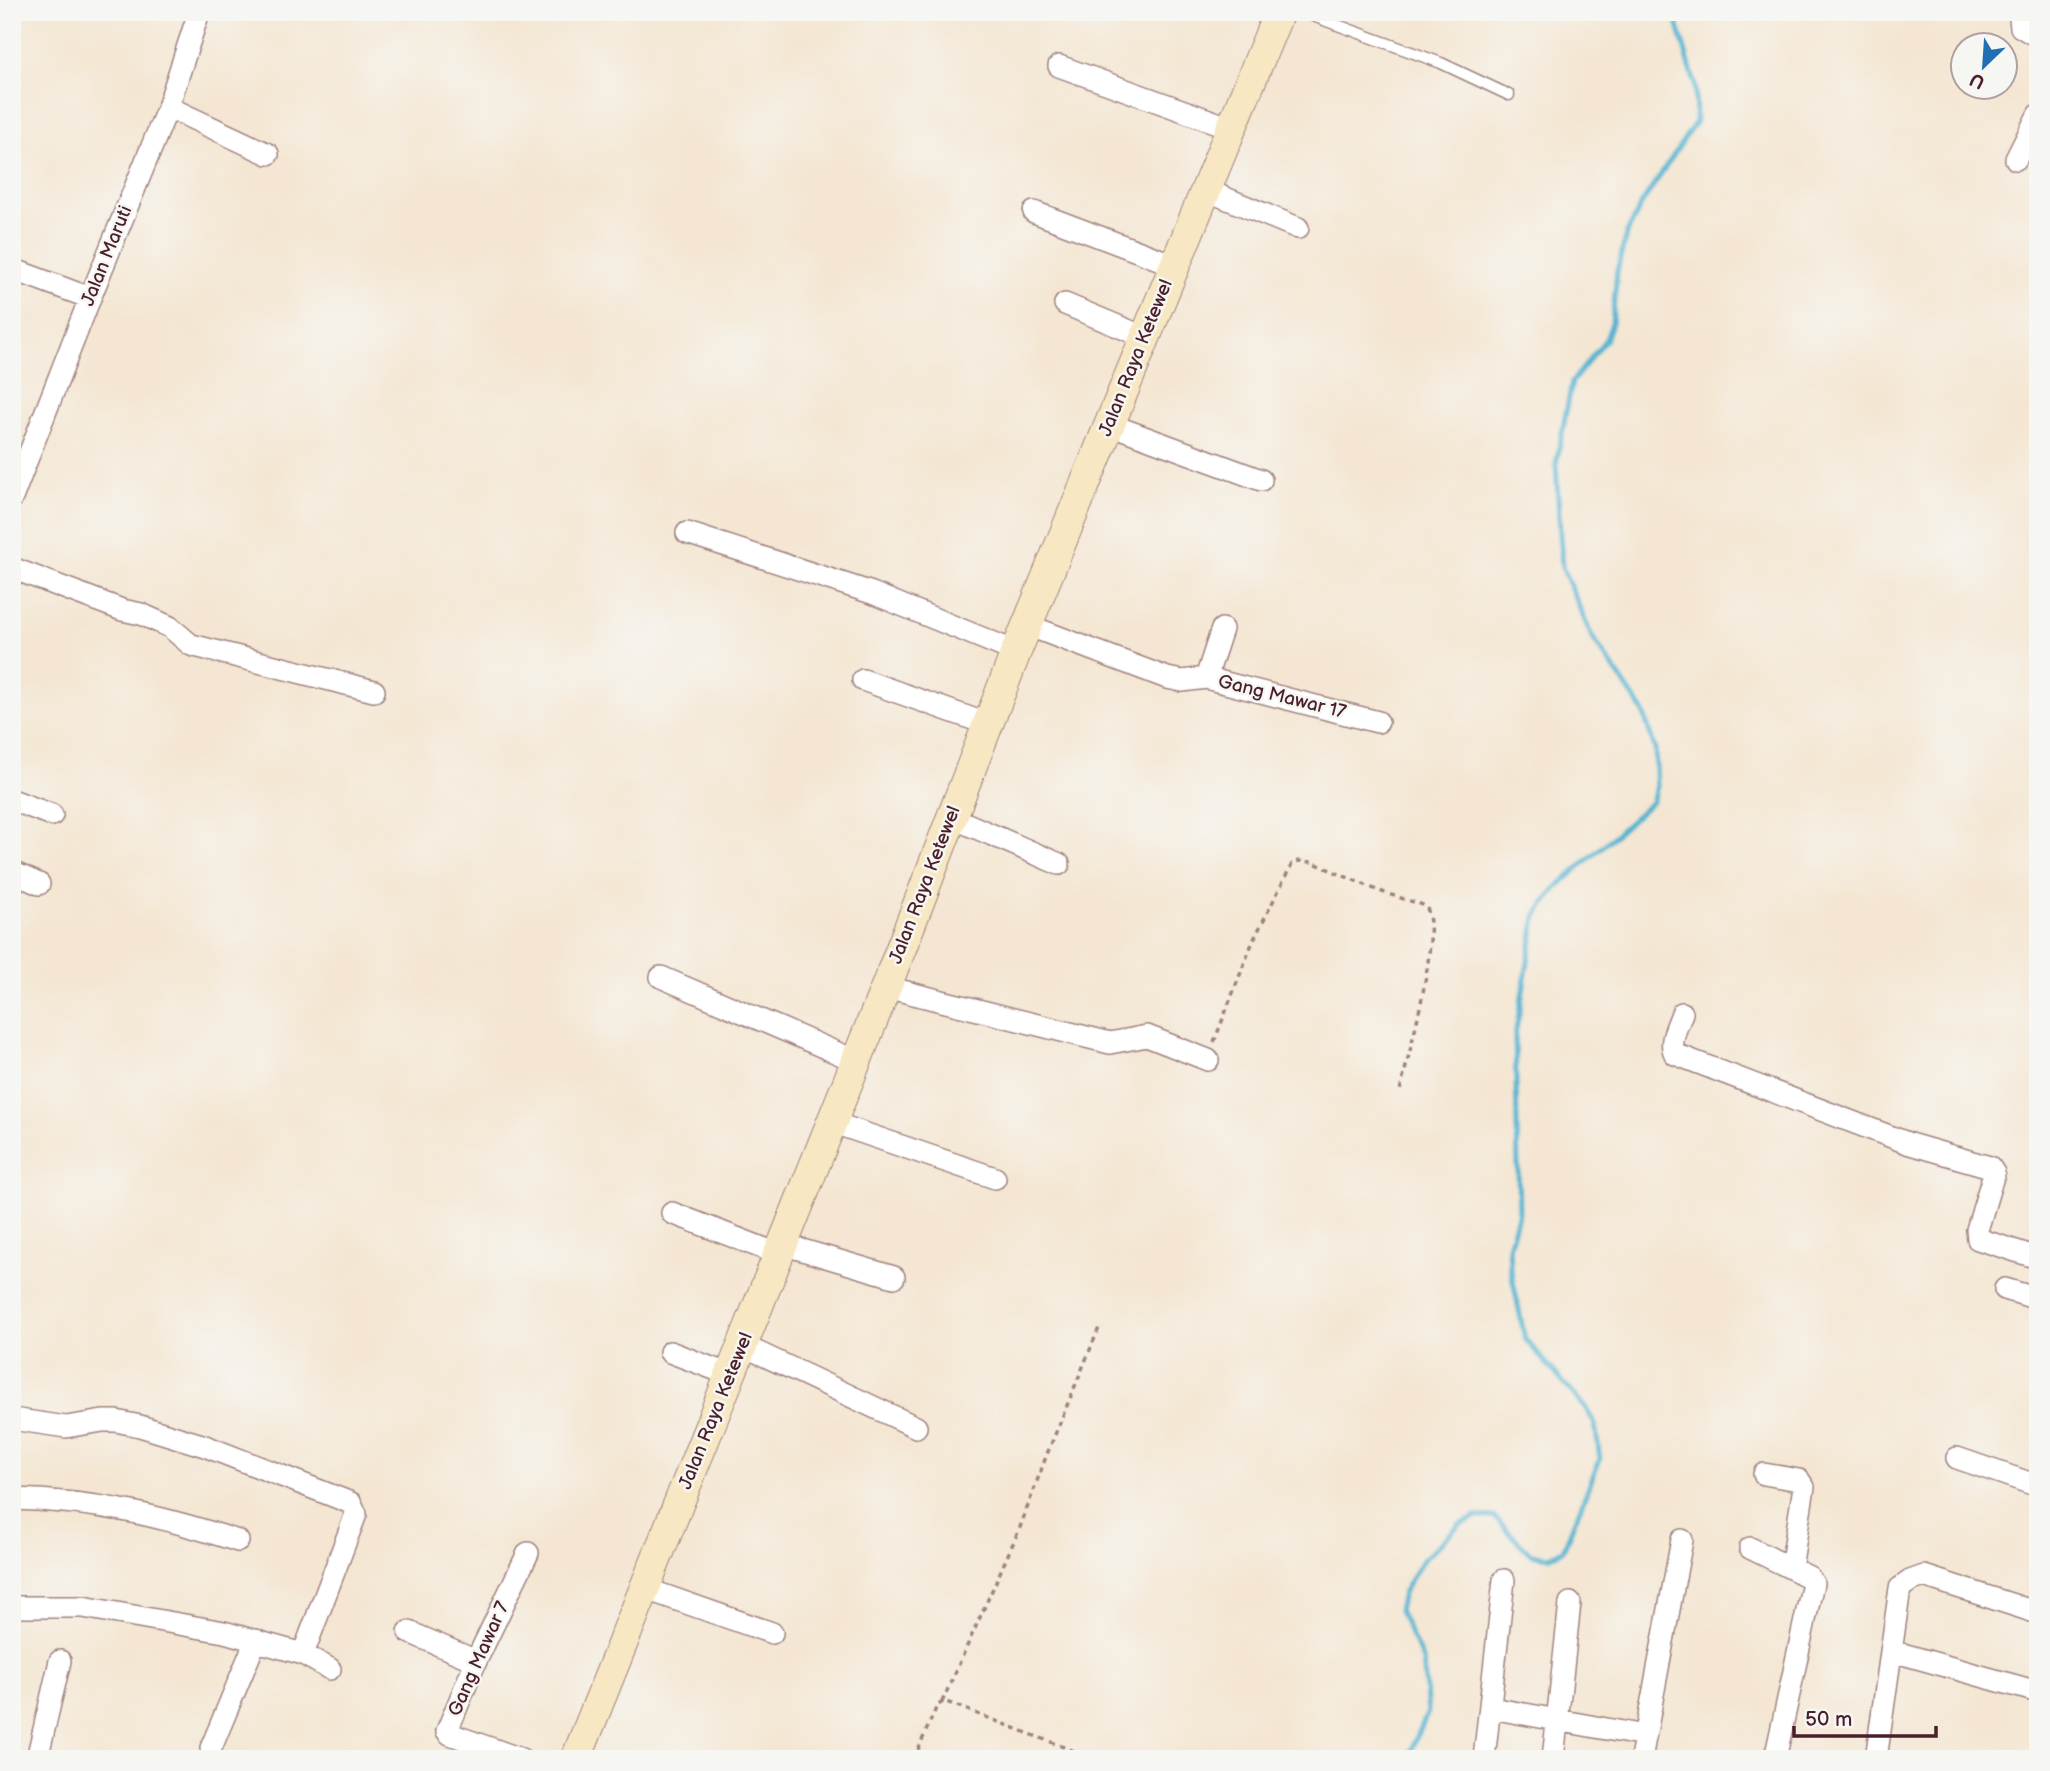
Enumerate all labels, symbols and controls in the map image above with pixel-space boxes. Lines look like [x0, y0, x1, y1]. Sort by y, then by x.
north arrow [1948, 32, 2018, 102]
text: U [1966, 67, 1988, 93]
street label: Jalan Maruti [77, 203, 137, 309]
street label: Jalan Raya Ketewel [1094, 276, 1178, 440]
street label: Gang Mawar 17 [1216, 670, 1349, 724]
street label: Jalan Raya Ketewel [884, 803, 966, 967]
street label: Jalan Raya Ketewel [674, 1329, 758, 1493]
street label: Gang Mawar 7 [443, 1597, 515, 1720]
scale bar [1794, 1694, 1936, 1738]
text: 50 m [1805, 1707, 1852, 1732]

